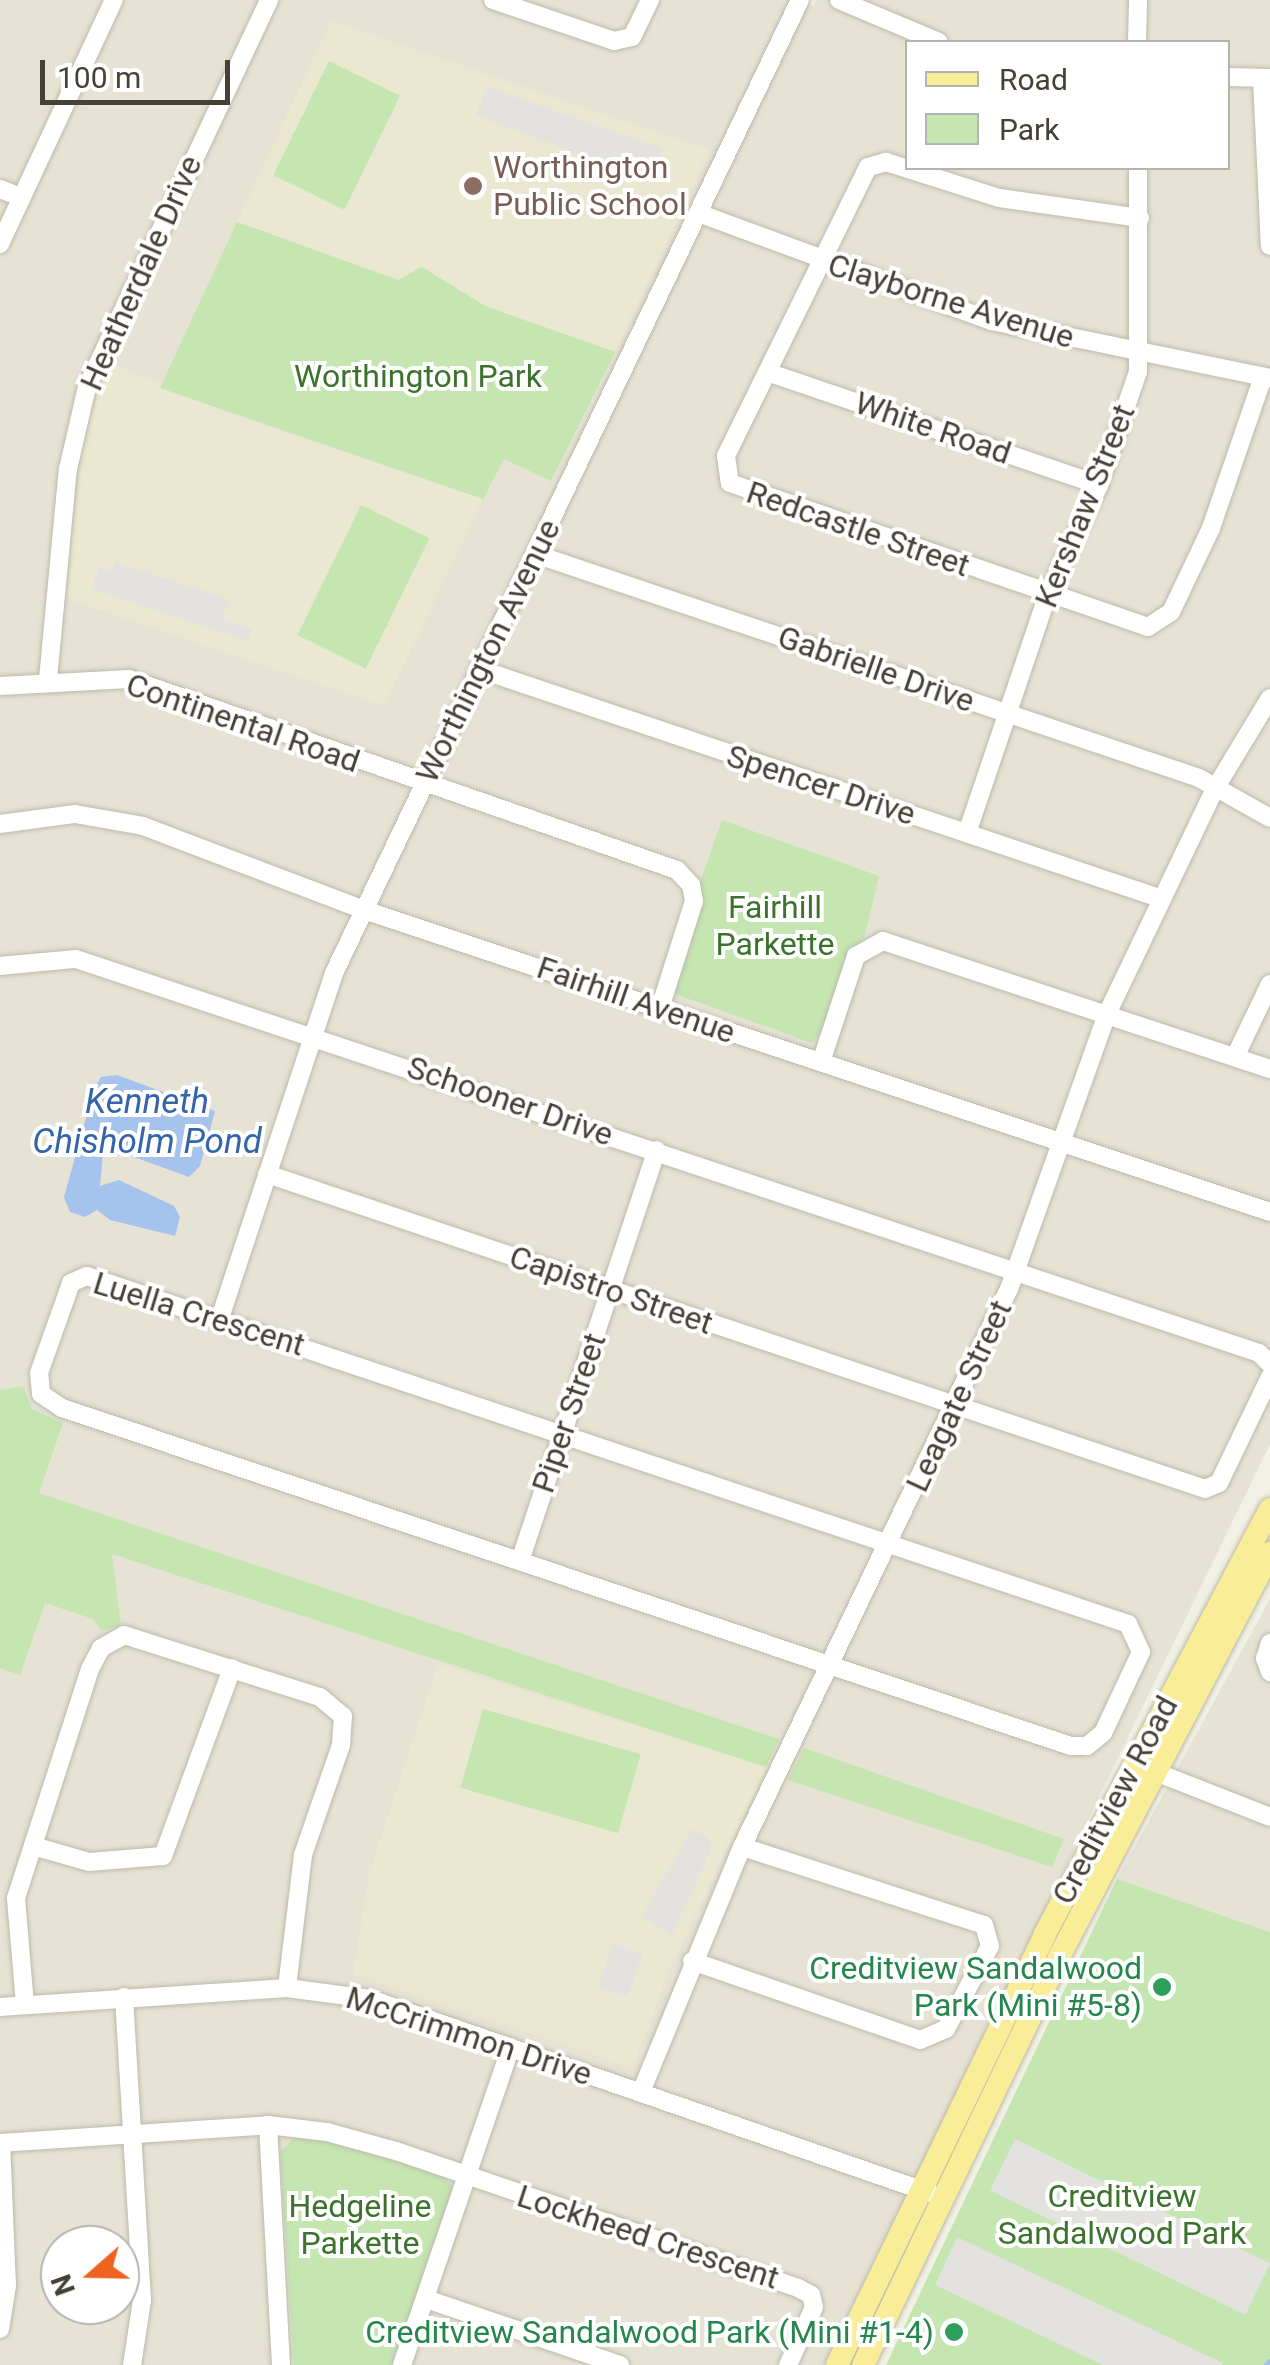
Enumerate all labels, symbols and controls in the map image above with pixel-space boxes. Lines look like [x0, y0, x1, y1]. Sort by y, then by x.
scale bar [45, 40, 235, 102]
legend [905, 40, 1230, 170]
text: 100 m [57, 60, 141, 95]
text: Road [999, 62, 1068, 97]
text: Park [999, 112, 1059, 147]
place label: Worthington Public School [493, 149, 687, 224]
street label: Heatherdale Drive [72, 150, 210, 396]
marker: Worthington Public School [462, 175, 484, 197]
street label: Clayborne Avenue [823, 245, 1079, 357]
park label: Worthington Park [294, 357, 542, 395]
street label: White Road [850, 383, 1016, 473]
street label: Kershaw Street [1027, 399, 1143, 613]
street label: Redcastle Street [742, 473, 974, 585]
street label: Worthington Avenue [408, 513, 568, 789]
street label: Gabrielle Drive [773, 617, 979, 721]
street label: Continental Road [121, 665, 365, 781]
street label: Spencer Drive [722, 736, 920, 834]
park label: Fairhill Parkette [715, 889, 835, 964]
street label: Fairhill Avenue [532, 948, 740, 1052]
street label: Schooner Drive [402, 1048, 618, 1154]
water label: Kenneth Chisholm Pond [32, 1081, 262, 1163]
street label: Capistro Street [504, 1237, 718, 1343]
street label: Luella Crescent [89, 1264, 309, 1364]
street label: Leagate Street [898, 1294, 1020, 1498]
street label: Piper Street [524, 1328, 614, 1498]
street label: Creditview Road [1044, 1689, 1186, 1911]
place label: Creditview Sandalwood Park (Mini #5-8) [809, 1950, 1142, 2025]
marker: Creditview Sandalwood Park (Mini #5-8) [1151, 1976, 1173, 1998]
street label: McCrimmon Drive [341, 1978, 597, 2094]
street label: Lockheed Crescent [512, 2177, 784, 2297]
park label: Creditview Sandalwood Park [998, 2178, 1246, 2253]
park label: Hedgeline Parkette [289, 2188, 431, 2263]
north arrow [40, 2225, 140, 2325]
text: N [44, 2270, 82, 2300]
place label: Creditview Sandalwood Park (Mini #1-4) [365, 2313, 934, 2351]
marker: Creditview Sandalwood Park (Mini #1-4) [943, 2321, 965, 2343]

